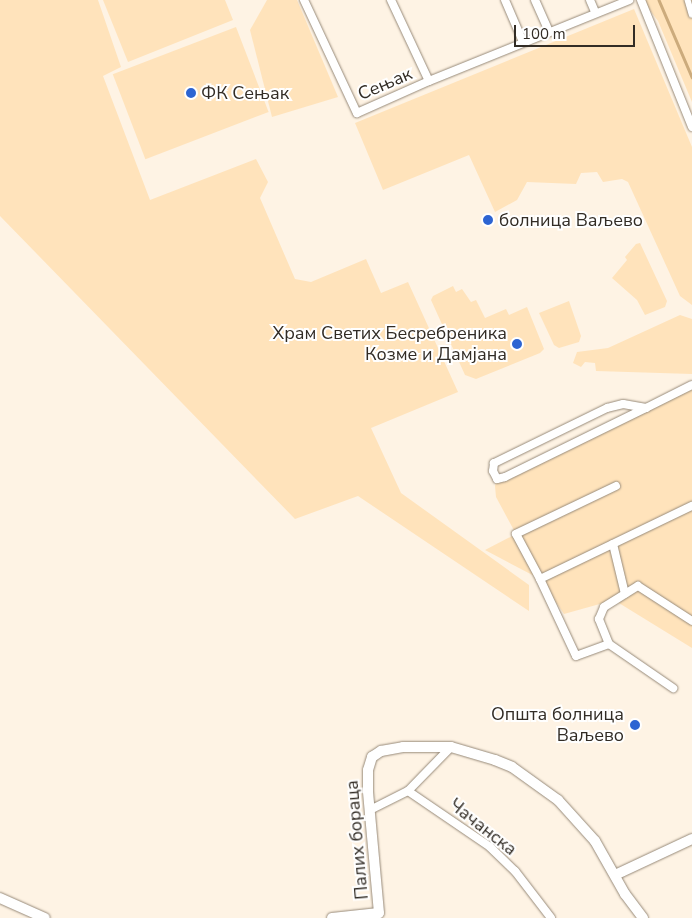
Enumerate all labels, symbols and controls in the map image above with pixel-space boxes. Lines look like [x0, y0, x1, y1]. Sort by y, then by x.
scale bar [517, 15, 638, 47]
text: 100 m [522, 24, 566, 44]
street label: Сењак [355, 63, 415, 105]
place label: ФК Сењак [201, 82, 289, 104]
marker: ФК Сењак [185, 87, 197, 99]
place label: болница Ваљево [499, 209, 643, 231]
marker: болница Ваљево [481, 213, 495, 227]
place label: Храм Светих Бесребреника Козме и Дамјана [273, 323, 507, 366]
marker: Храм Светих Бесребреника Козме и Дамјана [511, 338, 523, 350]
place label: Општа болница Ваљево [491, 704, 624, 746]
marker: Општа болница Ваљево [628, 718, 642, 732]
street label: Палих бораца [341, 779, 373, 901]
street label: Чачанска [445, 794, 521, 860]

